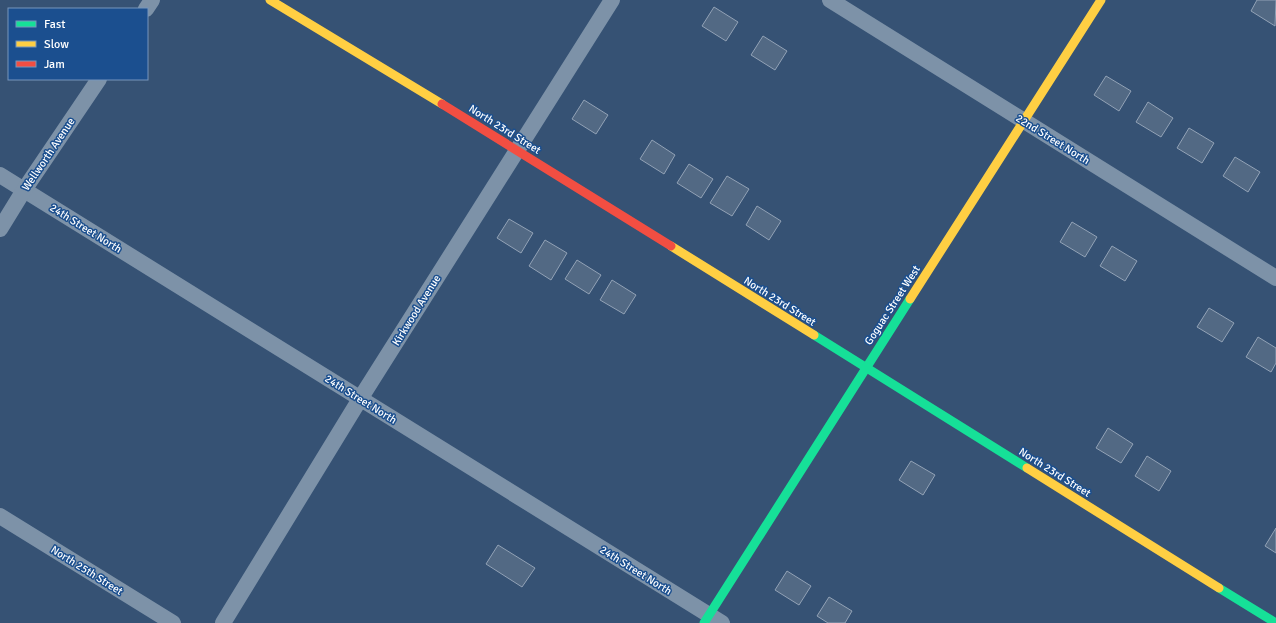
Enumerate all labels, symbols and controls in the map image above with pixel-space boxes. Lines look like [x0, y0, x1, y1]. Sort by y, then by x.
legend [8, 8, 148, 80]
text: Fast [44, 17, 65, 32]
text: Slow [44, 37, 69, 52]
text: Jam [44, 57, 65, 72]
street label: North 23rd Street [466, 102, 543, 157]
street label: 22nd Street North [1013, 112, 1092, 167]
street label: Wellworth Avenue [19, 115, 78, 193]
street label: 24th Street North [47, 201, 124, 256]
street label: Goguac Street West [862, 263, 923, 347]
street label: Kirkwood Avenue [389, 272, 443, 348]
street label: North 23rd Street [741, 274, 818, 329]
street label: 24th Street North [322, 372, 399, 427]
street label: North 23rd Street [1016, 445, 1093, 500]
street label: North 25th Street [48, 543, 125, 598]
street label: 24th Street North [597, 543, 674, 598]

